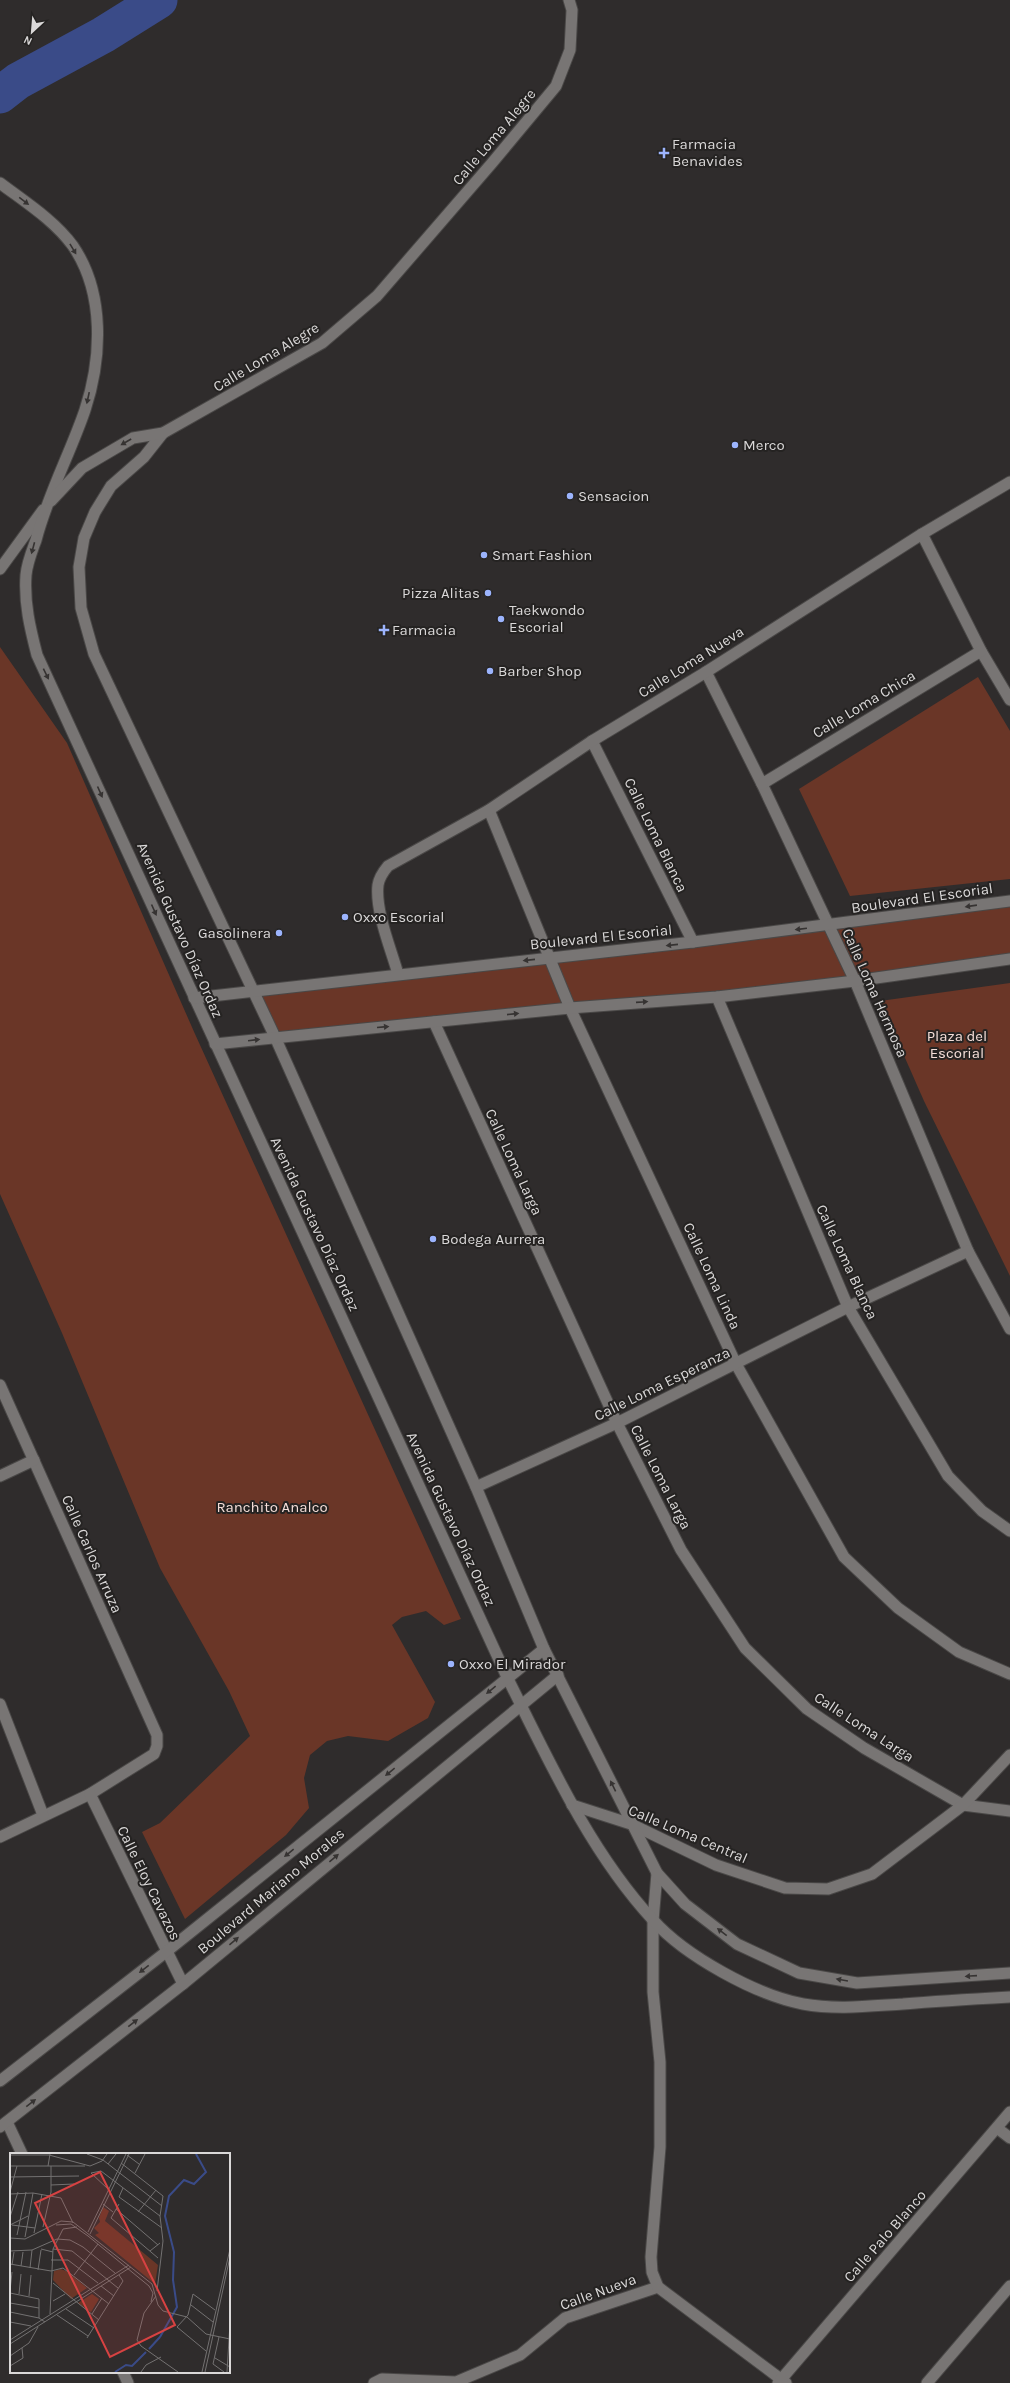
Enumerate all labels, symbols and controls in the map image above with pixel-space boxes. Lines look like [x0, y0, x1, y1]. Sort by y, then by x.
north arrow [12, 12, 52, 52]
text: N [21, 33, 34, 48]
street label: Calle Loma Alegre [448, 85, 540, 189]
place label: Farmacia Benavides [672, 135, 743, 170]
marker: Farmacia Benavides [659, 148, 669, 158]
one-way arrow [19, 197, 30, 205]
one-way arrow [70, 243, 77, 255]
street label: Calle Loma Alegre [210, 318, 322, 396]
one-way arrow [84, 392, 90, 404]
place label: Merco [743, 436, 785, 454]
one-way arrow [120, 439, 132, 446]
marker: Merco [730, 440, 740, 450]
place label: Sensacion [578, 487, 649, 505]
marker: Sensacion [565, 491, 575, 501]
one-way arrow [30, 542, 36, 554]
place label: Smart Fashion [492, 546, 592, 564]
marker: Smart Fashion [479, 550, 489, 560]
place label: Pizza Alitas [402, 584, 480, 602]
marker: Pizza Alitas [483, 588, 493, 598]
place label: Taekwondo Escorial [509, 601, 585, 636]
marker: Taekwondo Escorial [496, 614, 506, 624]
place label: Farmacia [392, 621, 456, 639]
street label: Calle Loma Nueva [635, 622, 747, 702]
marker: Farmacia [379, 625, 389, 635]
place label: Barber Shop [498, 662, 582, 680]
marker: Barber Shop [485, 666, 495, 676]
street label: Calle Loma Chica [809, 666, 919, 742]
one-way arrow [43, 668, 49, 679]
street label: Calle Loma Blanca [621, 775, 691, 895]
one-way arrow [98, 786, 104, 798]
street label: Avenida Gustavo Díaz Ordaz [133, 839, 227, 1021]
street label: Boulevard El Escorial [850, 879, 994, 917]
one-way arrow [965, 903, 977, 909]
one-way arrow [151, 904, 157, 916]
place label: Oxxo Escorial [353, 908, 444, 926]
marker: Oxxo Escorial [340, 912, 350, 922]
street label: Boulevard El Escorial [529, 921, 673, 953]
place label: Gasolinera [198, 924, 271, 942]
one-way arrow [795, 926, 807, 932]
street label: Calle Loma Hermosa [838, 926, 912, 1060]
marker: Gasolinera [274, 928, 284, 938]
one-way arrow [666, 941, 678, 948]
one-way arrow [523, 957, 535, 963]
one-way arrow [636, 999, 648, 1006]
one-way arrow [507, 1011, 519, 1017]
one-way arrow [377, 1024, 389, 1030]
park label: Plaza del Escorial [927, 1027, 987, 1062]
one-way arrow [248, 1036, 260, 1043]
street label: Calle Loma Larga [481, 1106, 547, 1218]
street label: Avenida Gustavo Díaz Ordaz [267, 1134, 363, 1314]
street label: Calle Loma Blanca [812, 1202, 882, 1322]
street label: Calle Loma Linda [679, 1220, 745, 1332]
place label: Bodega Aurrera [441, 1230, 545, 1248]
marker: Bodega Aurrera [428, 1234, 438, 1244]
street label: Calle Loma Esperanza [591, 1343, 733, 1425]
street label: Calle Loma Larga [627, 1422, 695, 1532]
street label: Avenida Gustavo Díaz Ordaz [403, 1429, 499, 1609]
street label: Calle Carlos Arruza [58, 1492, 126, 1616]
park label: Ranchito Analco [216, 1498, 328, 1516]
place label: Oxxo El Mirador [459, 1655, 566, 1673]
marker: Oxxo El Mirador [446, 1659, 456, 1669]
one-way arrow [486, 1686, 497, 1694]
street label: Calle Loma Larga [811, 1688, 917, 1766]
one-way arrow [384, 1767, 395, 1776]
one-way arrow [609, 1781, 616, 1792]
street label: Calle Loma Central [626, 1801, 750, 1867]
street label: Calle Eloy Cavazos [114, 1823, 184, 1943]
street label: Boulevard Mariano Morales [194, 1824, 348, 1958]
one-way arrow [283, 1849, 294, 1858]
one-way arrow [329, 1854, 340, 1863]
one-way arrow [717, 1928, 728, 1937]
one-way arrow [229, 1937, 240, 1946]
one-way arrow [138, 1965, 149, 1974]
one-way arrow [965, 1972, 977, 1979]
one-way arrow [835, 1977, 848, 1983]
one-way arrow [128, 2018, 139, 2027]
one-way arrow [25, 2099, 36, 2107]
inset map [10, 2153, 230, 2373]
street label: Calle Palo Blanco [840, 2186, 930, 2286]
street label: Calle Nueva [557, 2270, 639, 2314]

